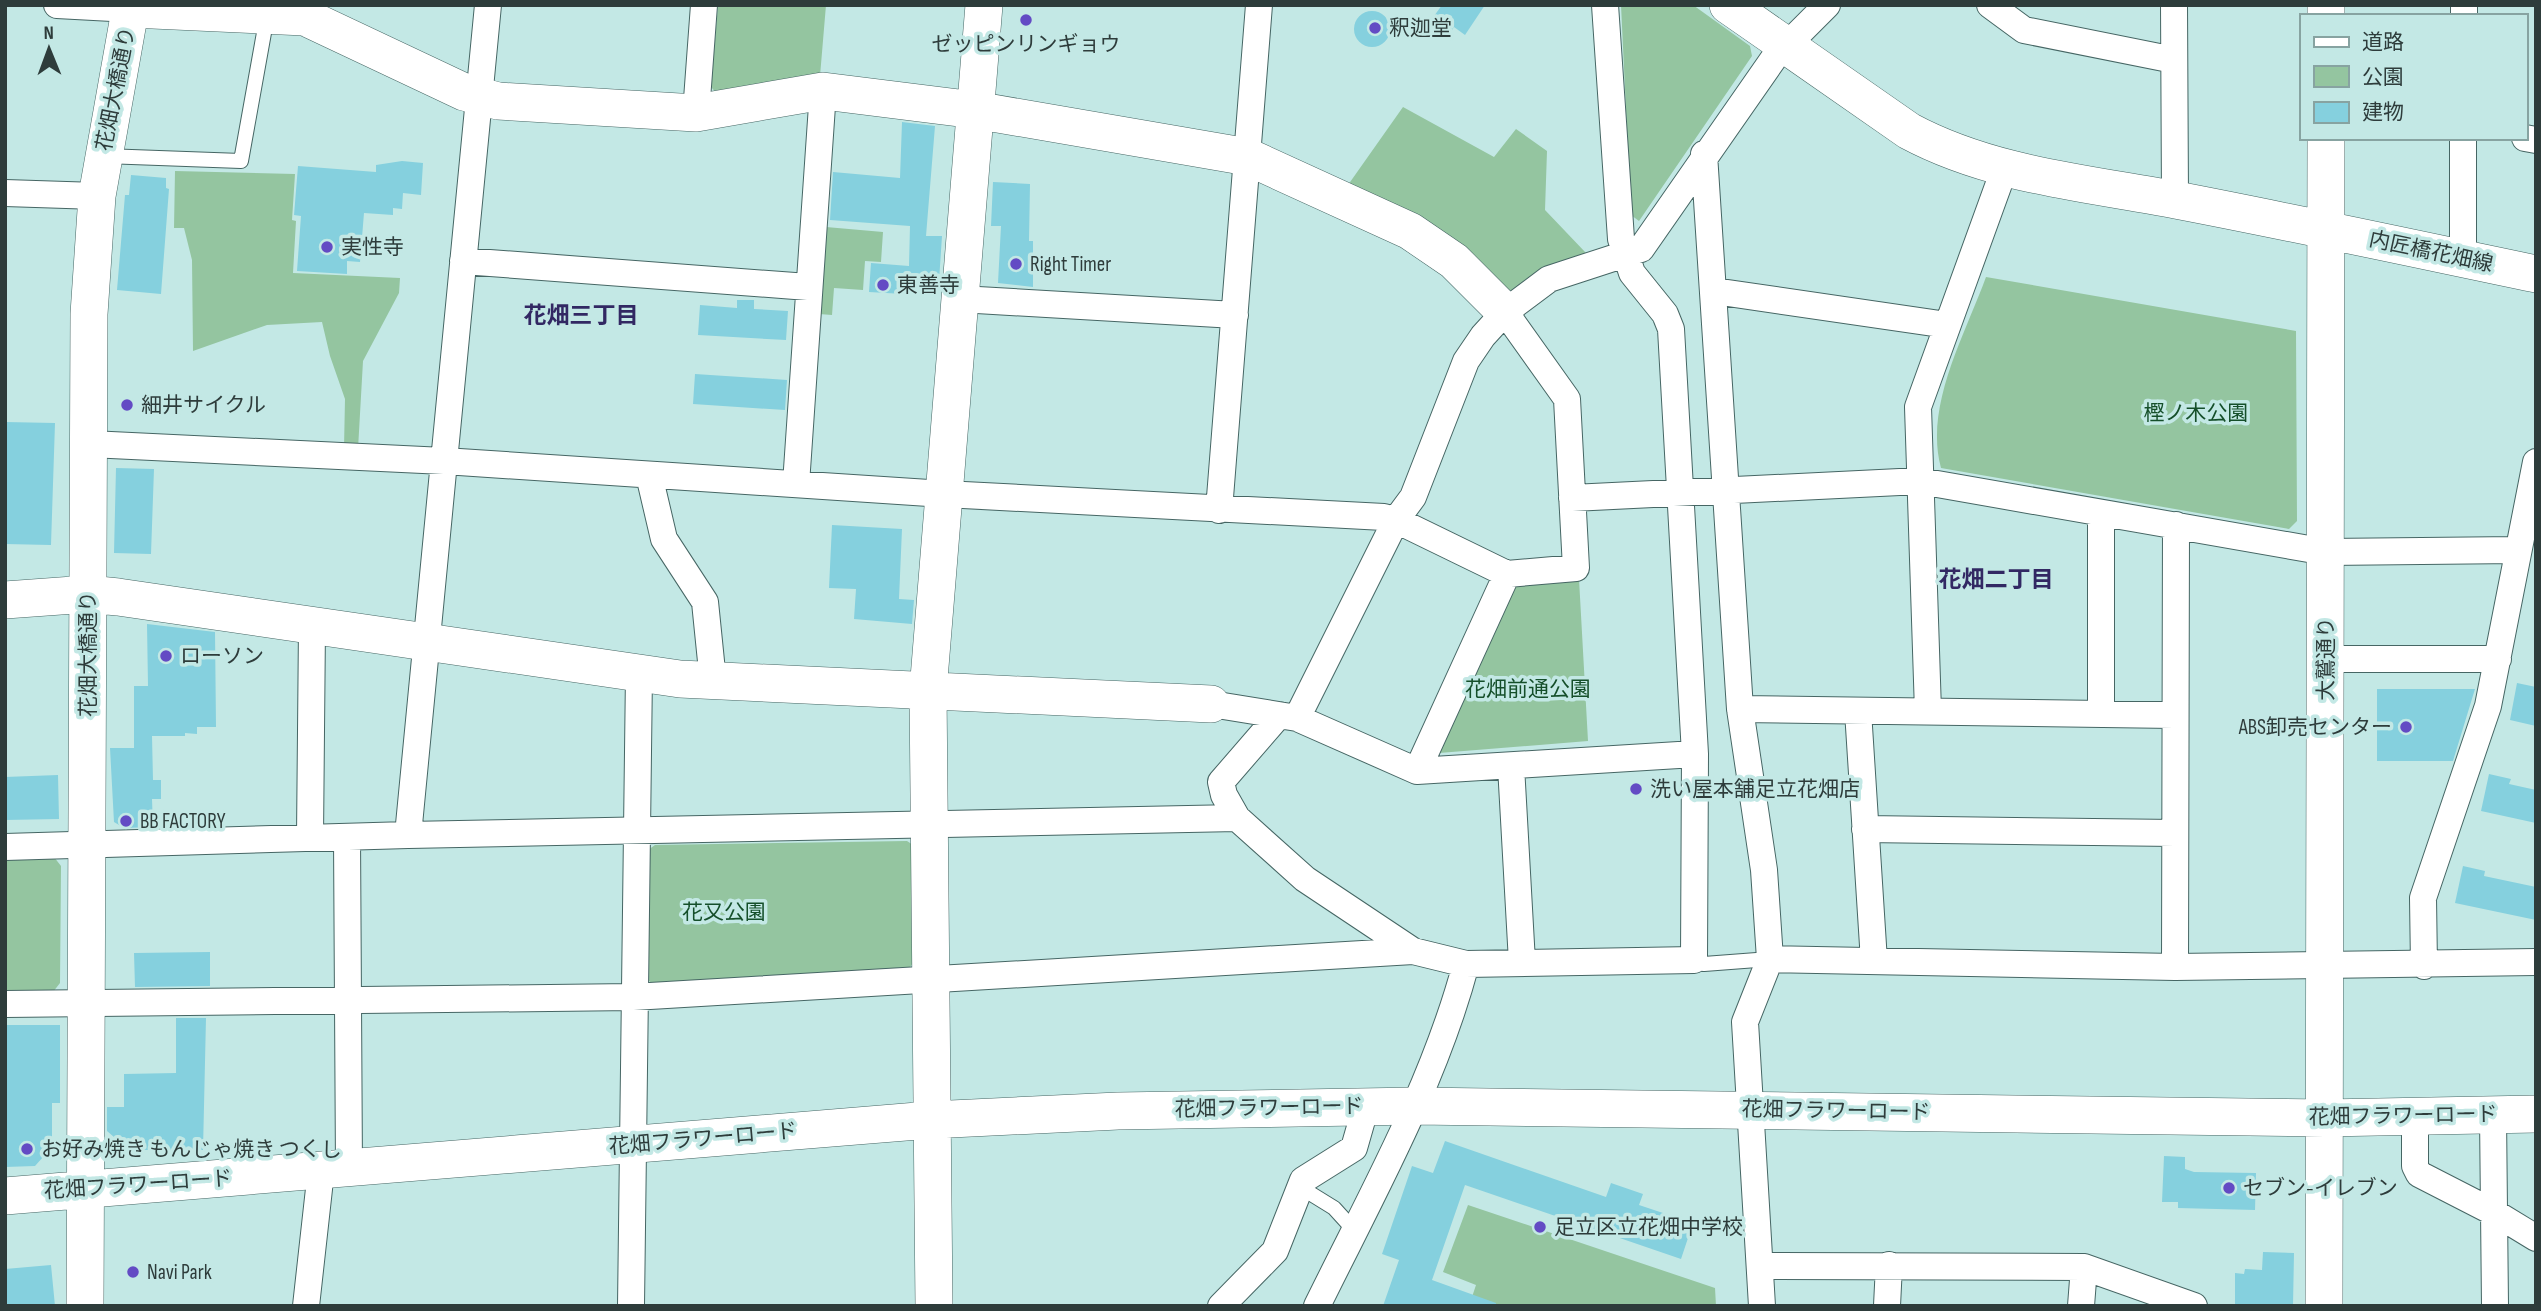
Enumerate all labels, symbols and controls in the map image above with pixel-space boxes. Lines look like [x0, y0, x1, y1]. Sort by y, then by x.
marker: ゼッピンリンギョウ [1018, 12, 1034, 28]
north arrow [14, 14, 84, 84]
legend [2300, 14, 2527, 140]
place label: 釈迦堂 [1389, 16, 1452, 41]
marker: 釈迦堂 [1367, 20, 1383, 36]
text: N [43, 22, 54, 45]
street label: 花畑大橋通り [92, 25, 140, 153]
text: 道路 [2362, 30, 2404, 55]
place label: ゼッピンリンギョウ [932, 32, 1121, 57]
text: 公園 [2362, 65, 2404, 90]
text: 建物 [2362, 100, 2404, 125]
street label: 内匠橋花畑線 [2367, 227, 2495, 277]
place label: 実性寺 [341, 235, 404, 260]
marker: 実性寺 [319, 239, 335, 255]
place label: Right Timer [1030, 252, 1111, 277]
marker: Right Timer [1008, 256, 1024, 272]
place label: 東善寺 [897, 273, 960, 298]
marker: 東善寺 [875, 277, 891, 293]
district label: 花畑三丁目 [524, 302, 639, 330]
place label: 細井サイクル [141, 393, 266, 418]
marker: 細井サイクル [119, 397, 135, 413]
park label: 樫ノ木公園 [2144, 401, 2249, 426]
district label: 花畑二丁目 [1939, 566, 2054, 594]
street label: 花畑大橋通り [76, 591, 101, 717]
street label: 大鷲通り [2314, 617, 2339, 701]
place label: ローソン [180, 644, 264, 669]
marker: ローソン [158, 648, 174, 664]
park label: 花畑前通公園 [1465, 677, 1591, 702]
place label: ABS卸売センター [2238, 715, 2392, 740]
marker: ABS卸売センター [2398, 719, 2414, 735]
place label: 洗い屋本舗足立花畑店 [1650, 777, 1860, 802]
marker: 洗い屋本舗足立花畑店 [1628, 781, 1644, 797]
place label: BB FACTORY [140, 809, 226, 834]
marker: BB FACTORY [118, 813, 134, 829]
park label: 花又公園 [682, 900, 766, 925]
street label: 花畑フラワーロード [1174, 1094, 1364, 1122]
street label: 花畑フラワーロード [1741, 1097, 1931, 1125]
street label: 花畑フラワーロード [2308, 1102, 2498, 1130]
street label: 花畑フラワーロード [608, 1118, 798, 1160]
place label: お好み焼き もんじゃ焼き つくし [41, 1137, 342, 1162]
marker: お好み焼き もんじゃ焼き つくし [19, 1141, 35, 1157]
street label: 花畑フラワーロード [43, 1166, 233, 1204]
place label: セブン-イレブン [2243, 1176, 2398, 1201]
marker: セブン-イレブン [2221, 1180, 2237, 1196]
place label: 足立区立花畑中学校 [1554, 1215, 1743, 1240]
marker: 足立区立花畑中学校 [1532, 1219, 1548, 1235]
place label: Navi Park [147, 1260, 212, 1285]
marker: Navi Park [125, 1264, 141, 1280]

